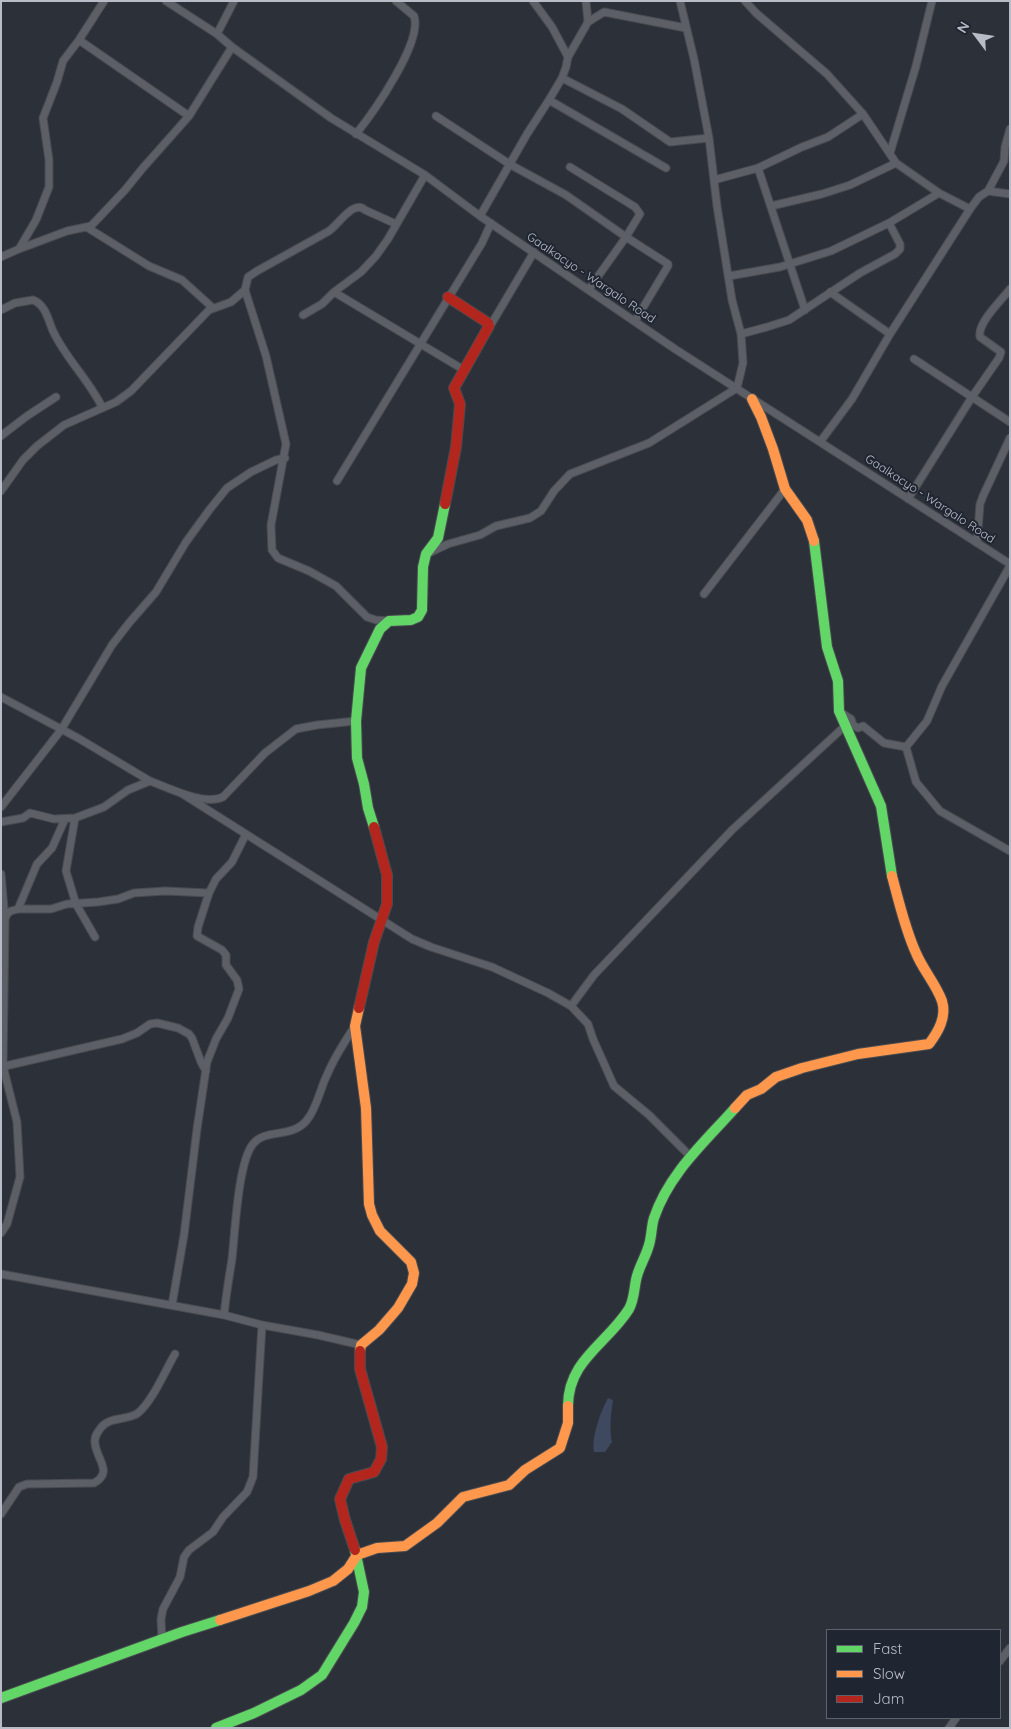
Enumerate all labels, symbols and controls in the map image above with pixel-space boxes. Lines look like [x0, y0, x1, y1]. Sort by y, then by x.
north arrow [951, 10, 1001, 60]
text: N [953, 18, 974, 36]
street label: Gaalkacyo - Wargalo Road [524, 230, 658, 326]
street label: Gaalkacyo - Wargalo Road [862, 452, 998, 546]
legend [826, 1629, 1001, 1719]
text: Fast [873, 1639, 902, 1658]
text: Slow [873, 1664, 905, 1683]
text: Jam [873, 1689, 904, 1708]

